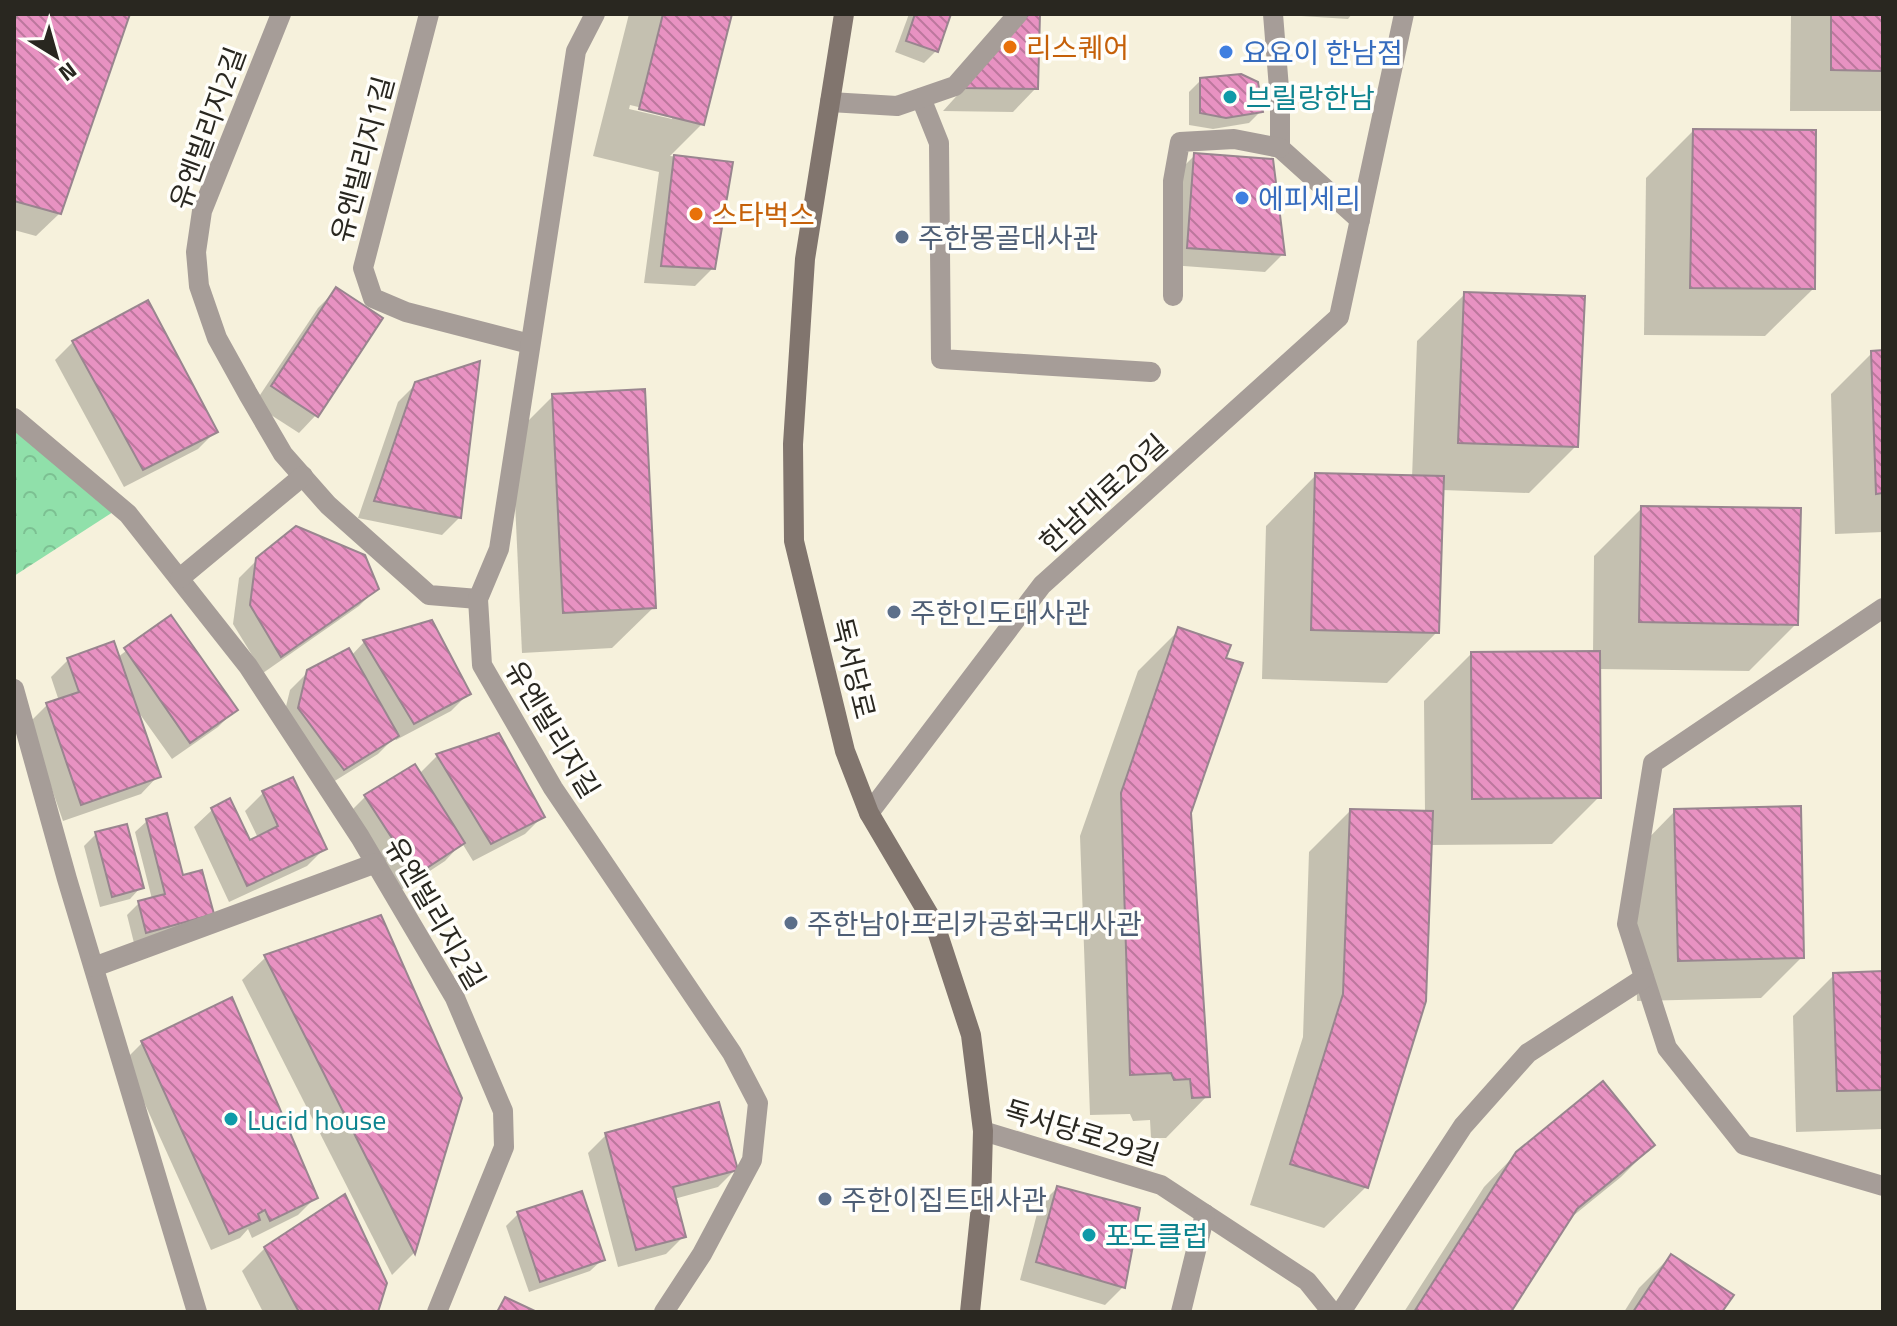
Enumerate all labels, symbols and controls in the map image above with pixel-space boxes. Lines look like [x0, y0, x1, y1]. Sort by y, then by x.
north arrow [16, 16, 96, 96]
place label: 리스퀘어 [1026, 26, 1129, 69]
place label: 요요이 한남점 [1242, 31, 1403, 74]
marker: 리스퀘어 [1001, 38, 1019, 56]
street label: 유엔빌리지2길 [158, 41, 256, 215]
marker: 요요이 한남점 [1217, 43, 1235, 61]
text: N [52, 54, 84, 90]
street label: 유엔빌리지1길 [319, 71, 405, 247]
place label: 브릴랑한남 [1246, 76, 1375, 119]
marker: 브릴랑한남 [1221, 88, 1239, 106]
place label: 에피세리 [1258, 177, 1361, 220]
marker: 에피세리 [1233, 189, 1251, 207]
place label: 스타벅스 [712, 193, 815, 236]
marker: 스타벅스 [687, 205, 705, 223]
place label: 주한몽골대사관 [918, 216, 1098, 259]
marker: 주한몽골대사관 [893, 228, 911, 246]
street label: 한남대로20길 [1029, 423, 1177, 563]
place label: 주한인도대사관 [910, 591, 1090, 634]
marker: 주한인도대사관 [885, 603, 903, 621]
street label: 독서당로 [821, 613, 887, 723]
street label: 유엔빌리지길 [495, 652, 611, 806]
street label: 유엔빌리지2길 [375, 829, 497, 997]
place label: 주한남아프리카공화국대사관 [807, 902, 1142, 945]
marker: 주한남아프리카공화국대사관 [782, 914, 800, 932]
street label: 독서당로29길 [999, 1088, 1165, 1176]
place label: Lucid house [247, 1098, 386, 1141]
marker: Lucid house [222, 1110, 240, 1128]
place label: 주한이집트대사관 [841, 1178, 1047, 1221]
marker: 주한이집트대사관 [816, 1190, 834, 1208]
place label: 포도클럽 [1105, 1214, 1208, 1257]
marker: 포도클럽 [1080, 1226, 1098, 1244]

